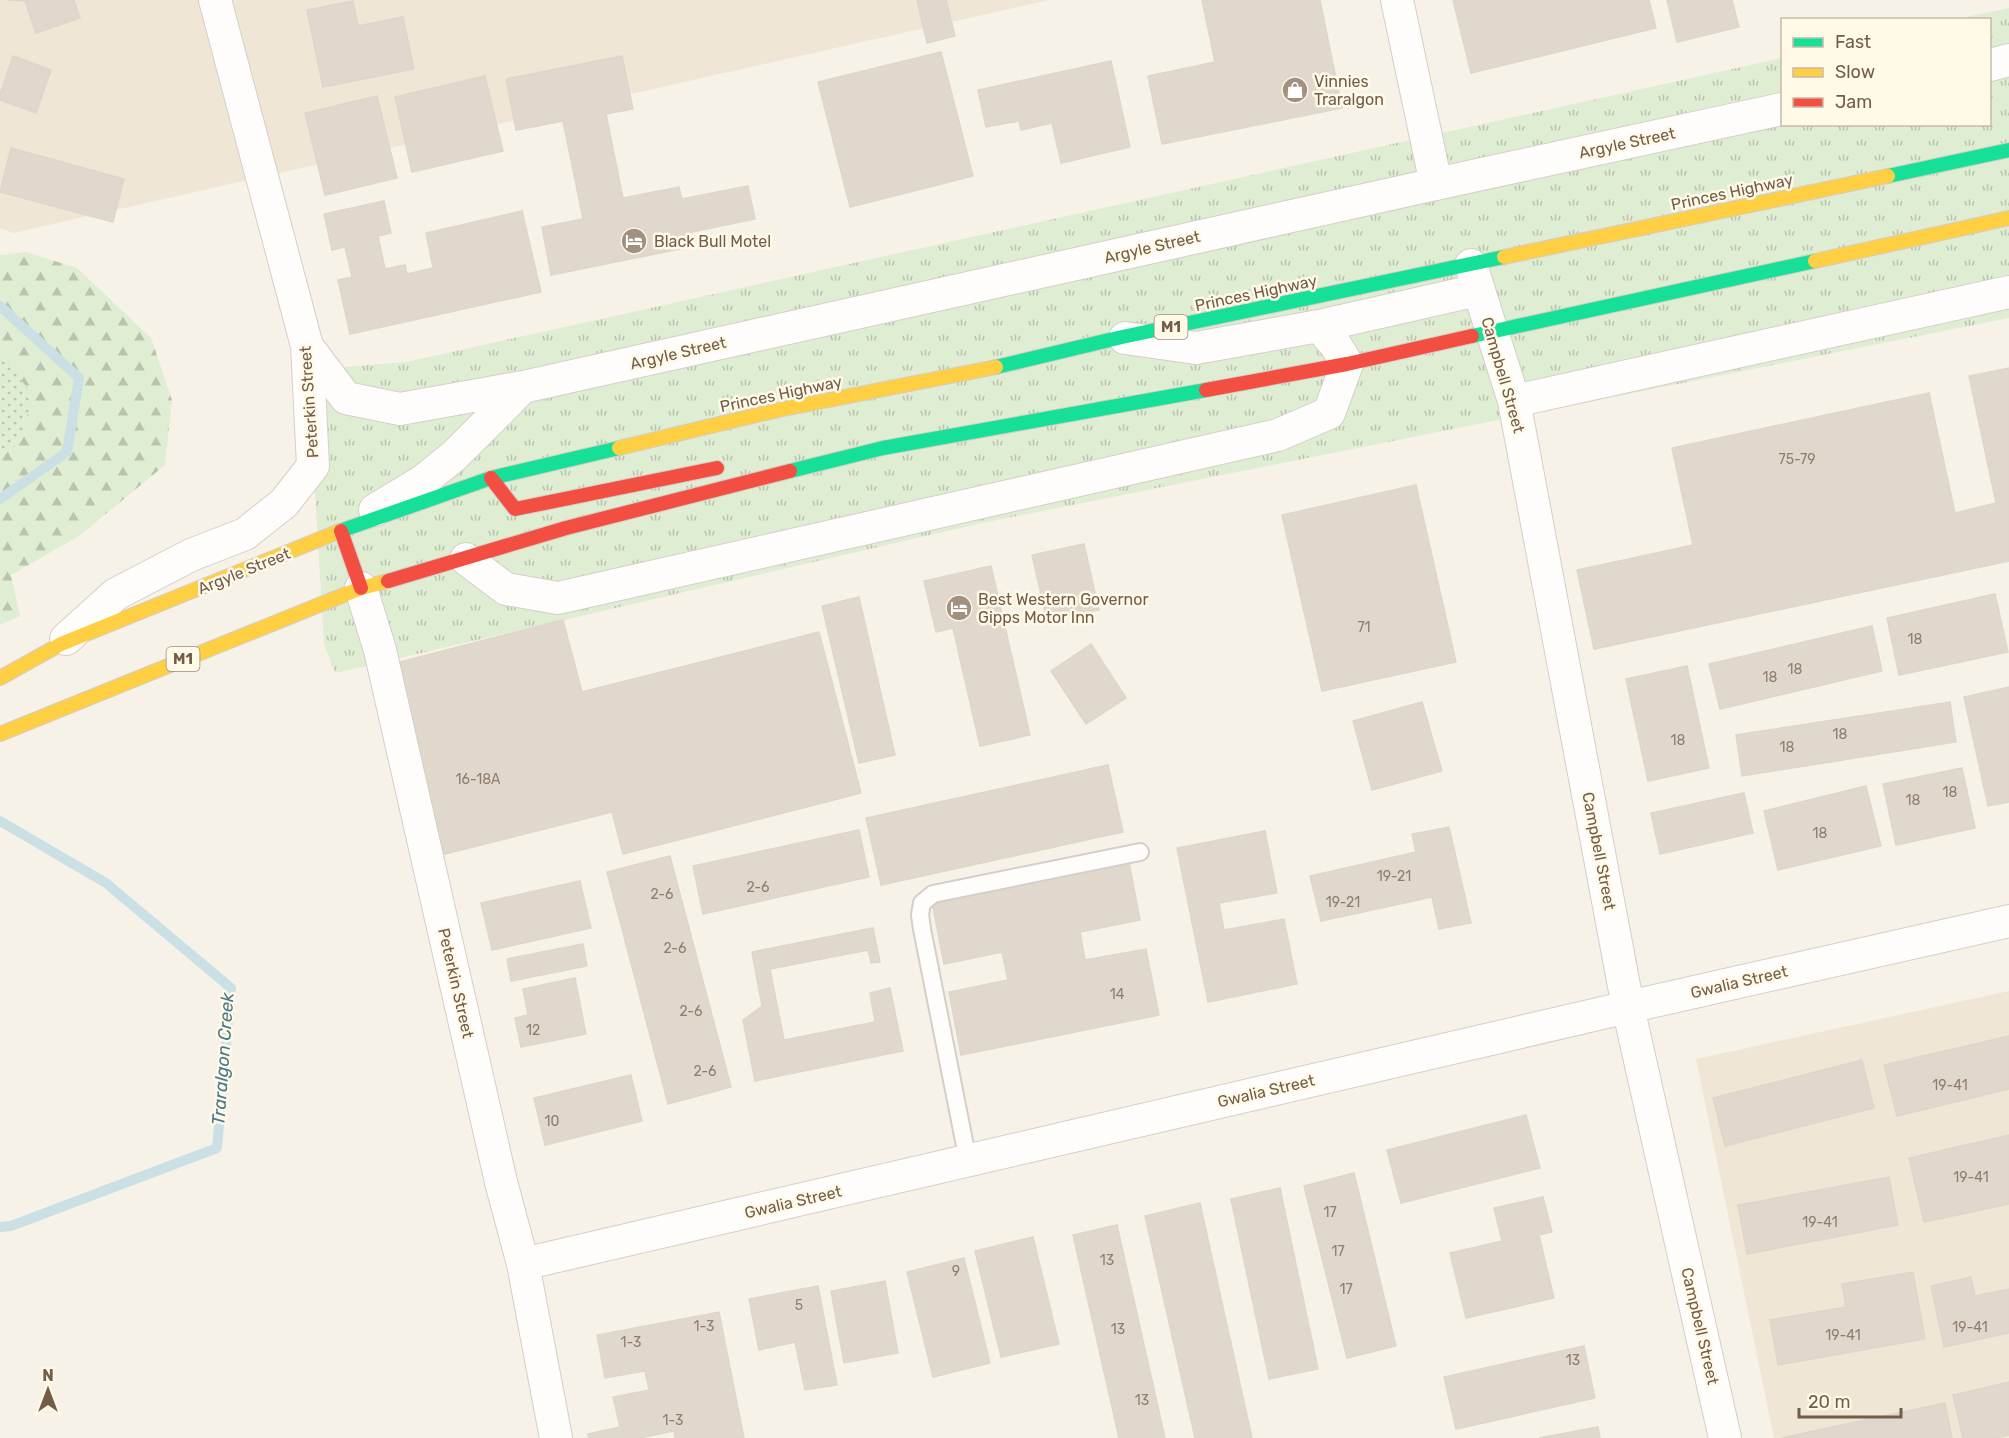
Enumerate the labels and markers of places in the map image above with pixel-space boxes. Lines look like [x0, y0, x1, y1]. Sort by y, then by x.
place label: Vinnies Traralgon [1314, 72, 1384, 109]
shop icon: Vinnies Traralgon [1280, 75, 1310, 105]
hotel icon: Black Bull Motel [619, 226, 649, 256]
place label: Black Bull Motel [654, 232, 771, 251]
place label: Best Western Governor Gipps Motor Inn [978, 590, 1149, 627]
hotel icon: Best Western Governor Gipps Motor Inn [944, 593, 974, 623]

